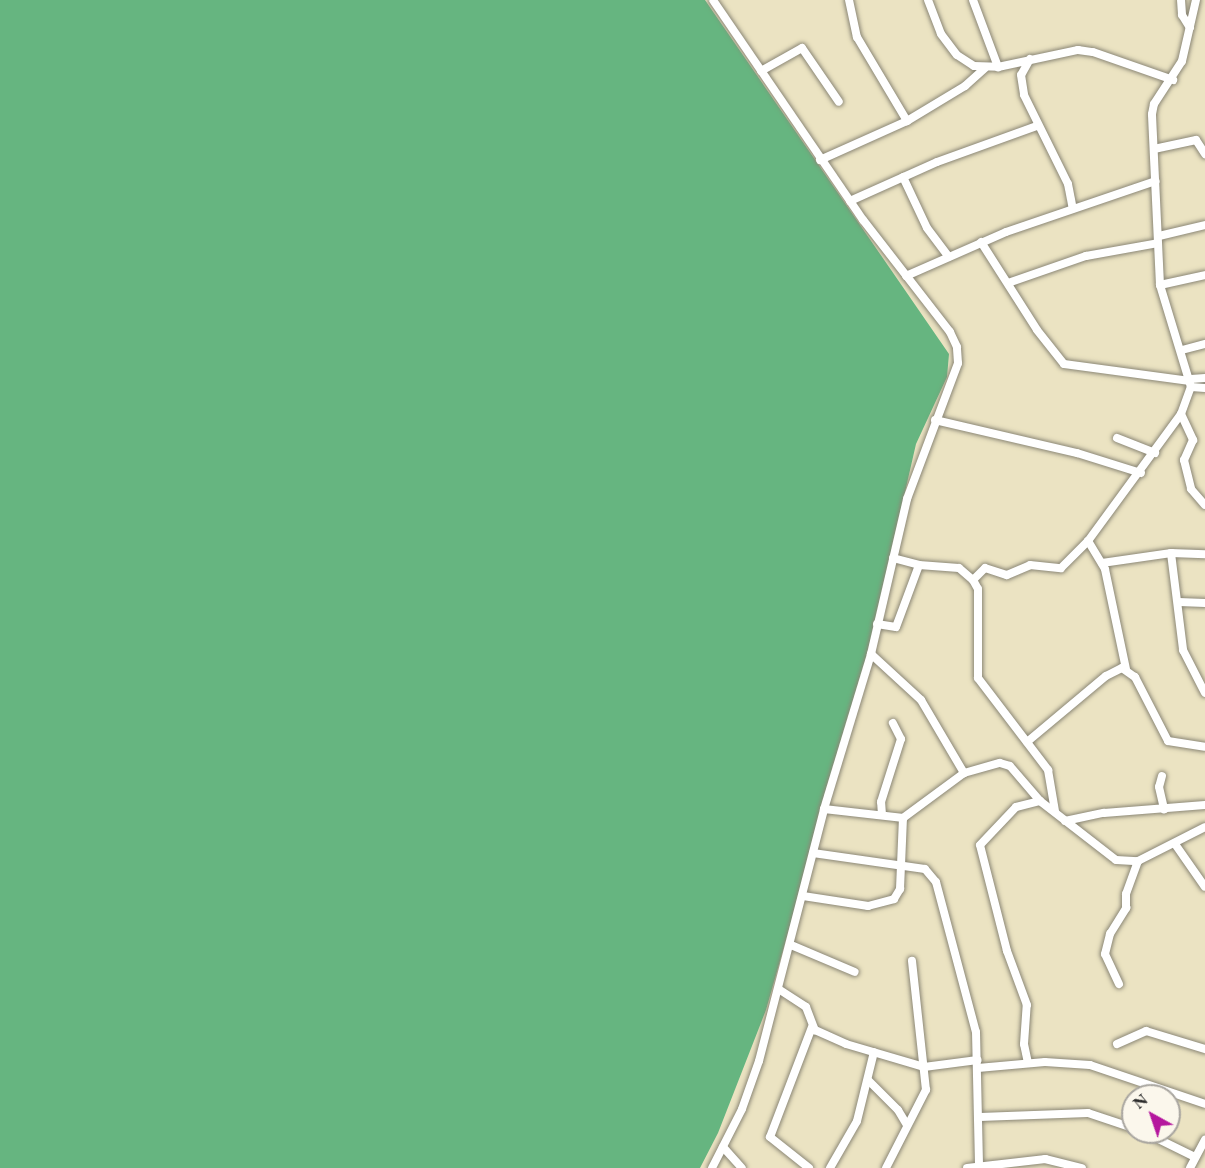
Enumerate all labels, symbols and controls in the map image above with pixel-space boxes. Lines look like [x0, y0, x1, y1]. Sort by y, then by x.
north arrow [1121, 1084, 1181, 1144]
text: N [1129, 1089, 1152, 1114]

